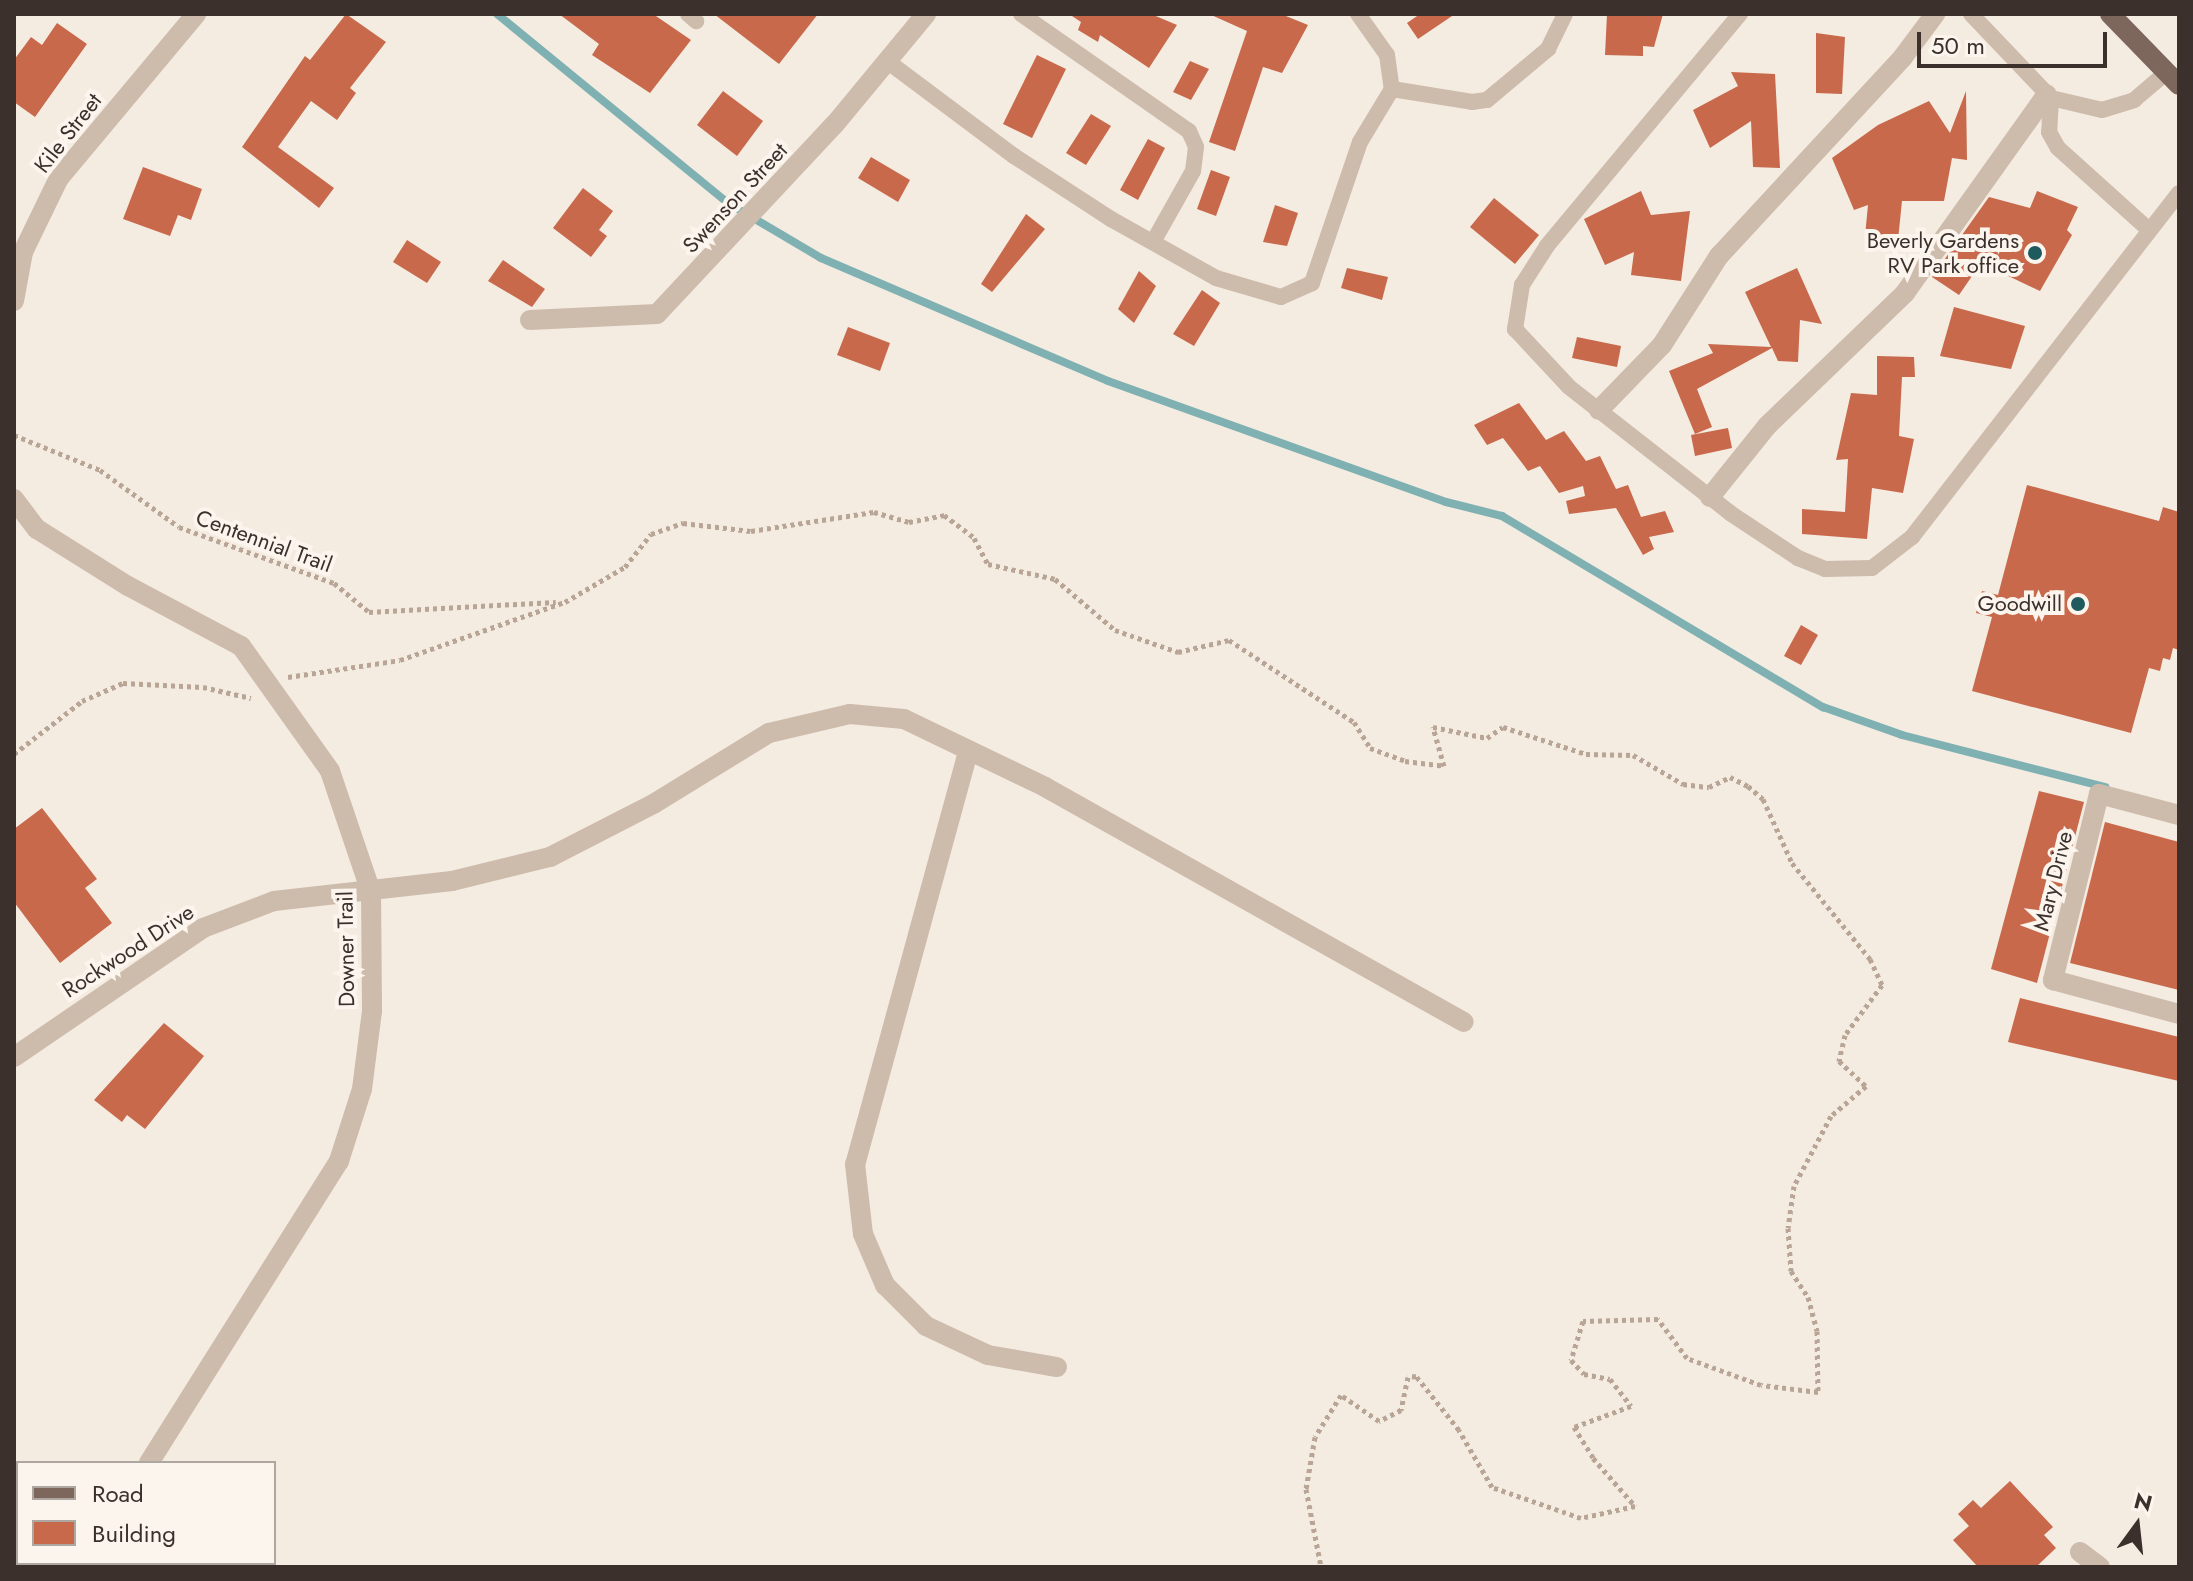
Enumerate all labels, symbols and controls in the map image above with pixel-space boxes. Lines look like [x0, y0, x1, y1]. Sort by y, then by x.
scale bar [1921, 16, 2111, 66]
text: 50 m [1931, 28, 1985, 63]
street label: Kile Street [29, 88, 107, 178]
street label: Swenson Street [677, 137, 793, 259]
place label: Beverly Gardens RV Park office [1867, 227, 2019, 278]
marker: Beverly Gardens RV Park office [2026, 244, 2044, 262]
street label: Centennial Trail [192, 504, 336, 578]
place label: Goodwill [1978, 591, 2062, 617]
marker: Goodwill [2069, 595, 2087, 613]
street label: Mary Drive [2028, 828, 2078, 934]
street label: Downer Trail [332, 891, 360, 1007]
street label: Rockwood Drive [57, 899, 199, 1003]
legend [16, 1461, 276, 1565]
text: Road [92, 1476, 144, 1511]
text: N [2131, 1484, 2156, 1520]
north arrow [2097, 1485, 2177, 1565]
text: Building [92, 1516, 176, 1551]

